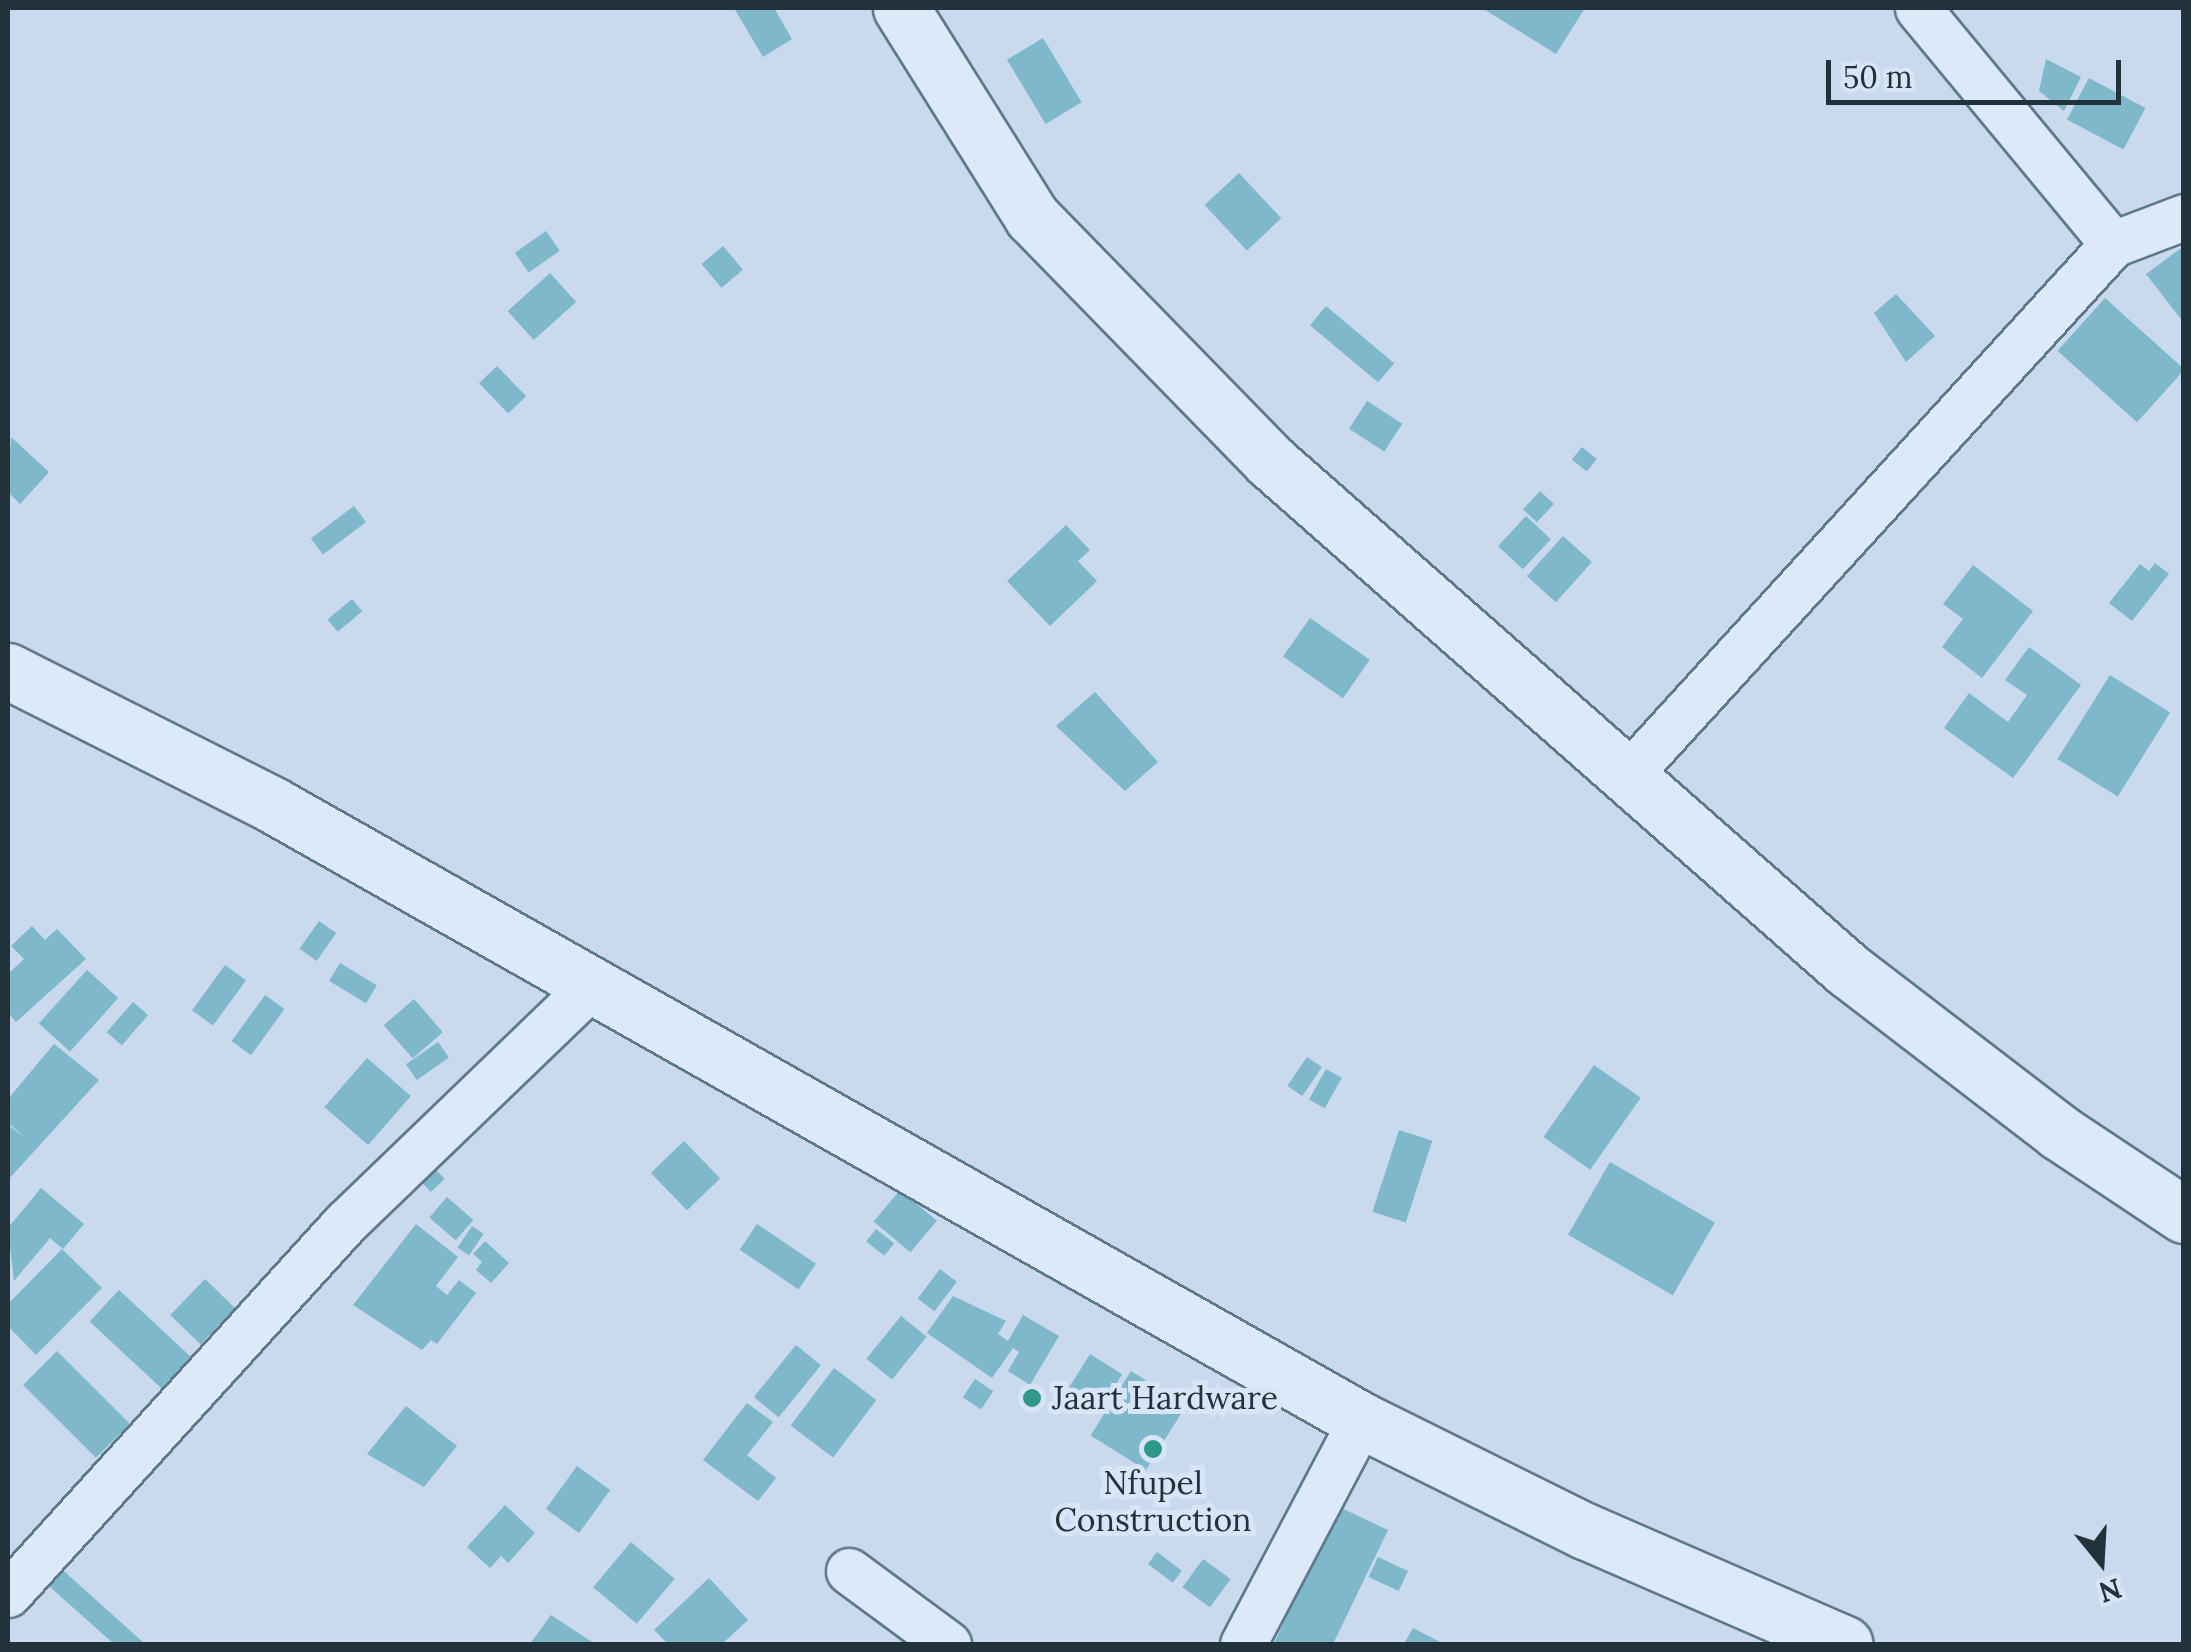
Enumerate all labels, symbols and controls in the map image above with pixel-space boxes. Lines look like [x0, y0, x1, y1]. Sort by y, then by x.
scale bar [1831, 40, 2126, 102]
text: 50 m [1843, 58, 1913, 96]
place label: Jaart Hardware [1052, 1379, 1278, 1417]
marker: Jaart Hardware [1021, 1387, 1043, 1409]
marker: Nfupel Construction [1142, 1438, 1164, 1460]
place label: Nfupel Construction [1054, 1465, 1252, 1540]
north arrow [2051, 1512, 2151, 1612]
text: N [2094, 1570, 2126, 1611]

